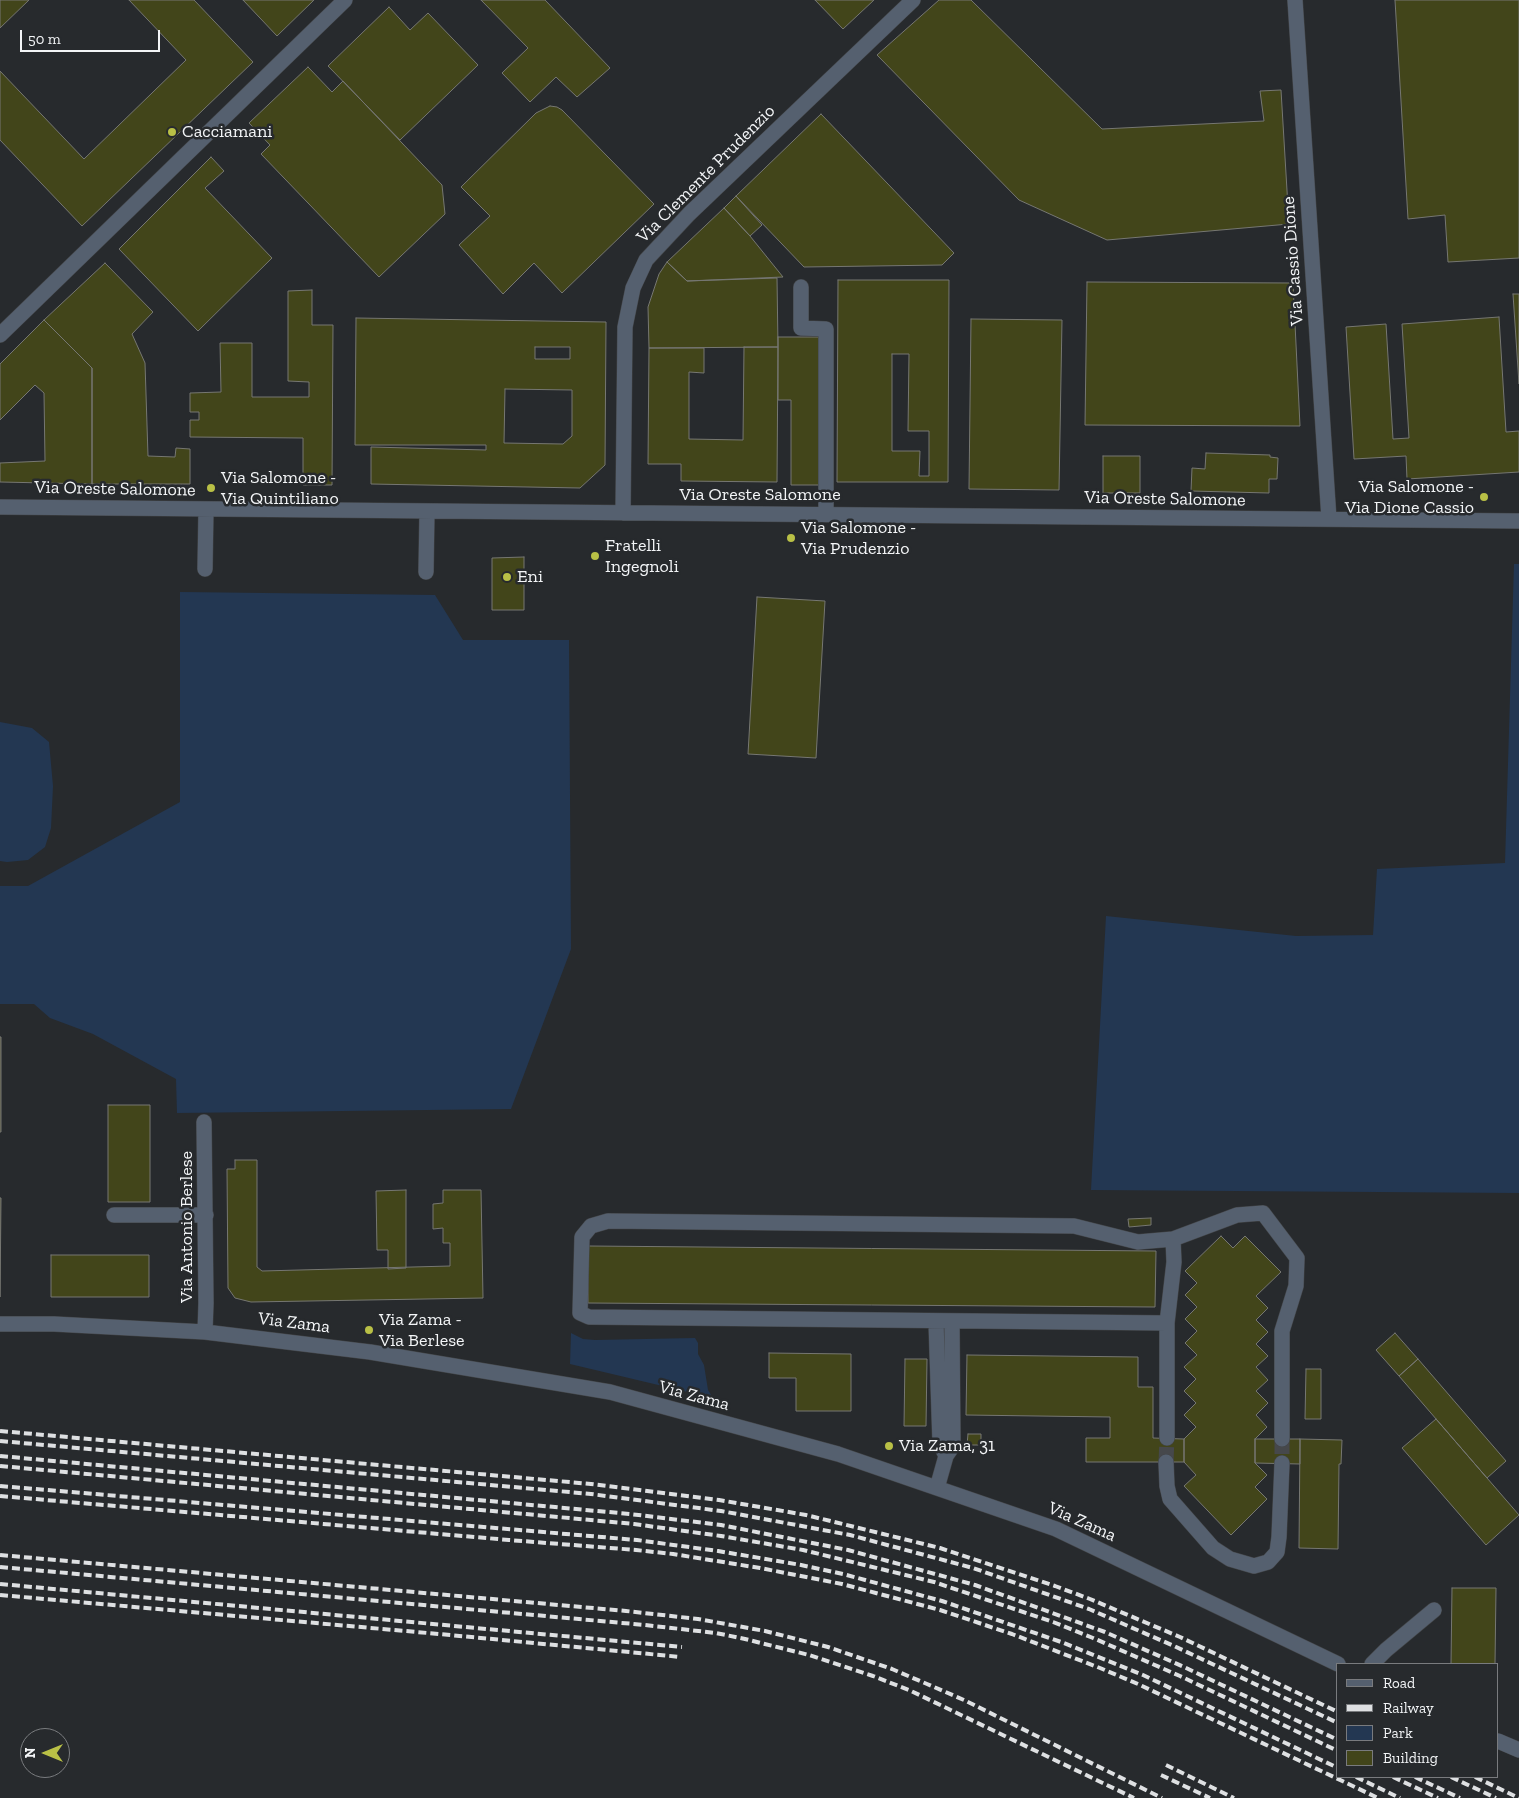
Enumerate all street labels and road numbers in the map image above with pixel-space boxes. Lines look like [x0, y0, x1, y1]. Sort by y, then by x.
street label: Via Clemente Prudenzio [632, 100, 780, 248]
street label: Via Cassio Dione [1278, 196, 1308, 326]
street label: Via Oreste Salomone [34, 477, 196, 501]
street label: Via Oreste Salomone [679, 484, 841, 506]
street label: Via Oreste Salomone [1084, 487, 1246, 511]
street label: Via Antonio Berlese [176, 1151, 198, 1303]
street label: Via Zama [257, 1308, 331, 1338]
street label: Via Zama [656, 1376, 732, 1416]
street label: Via Zama [1045, 1497, 1119, 1547]

